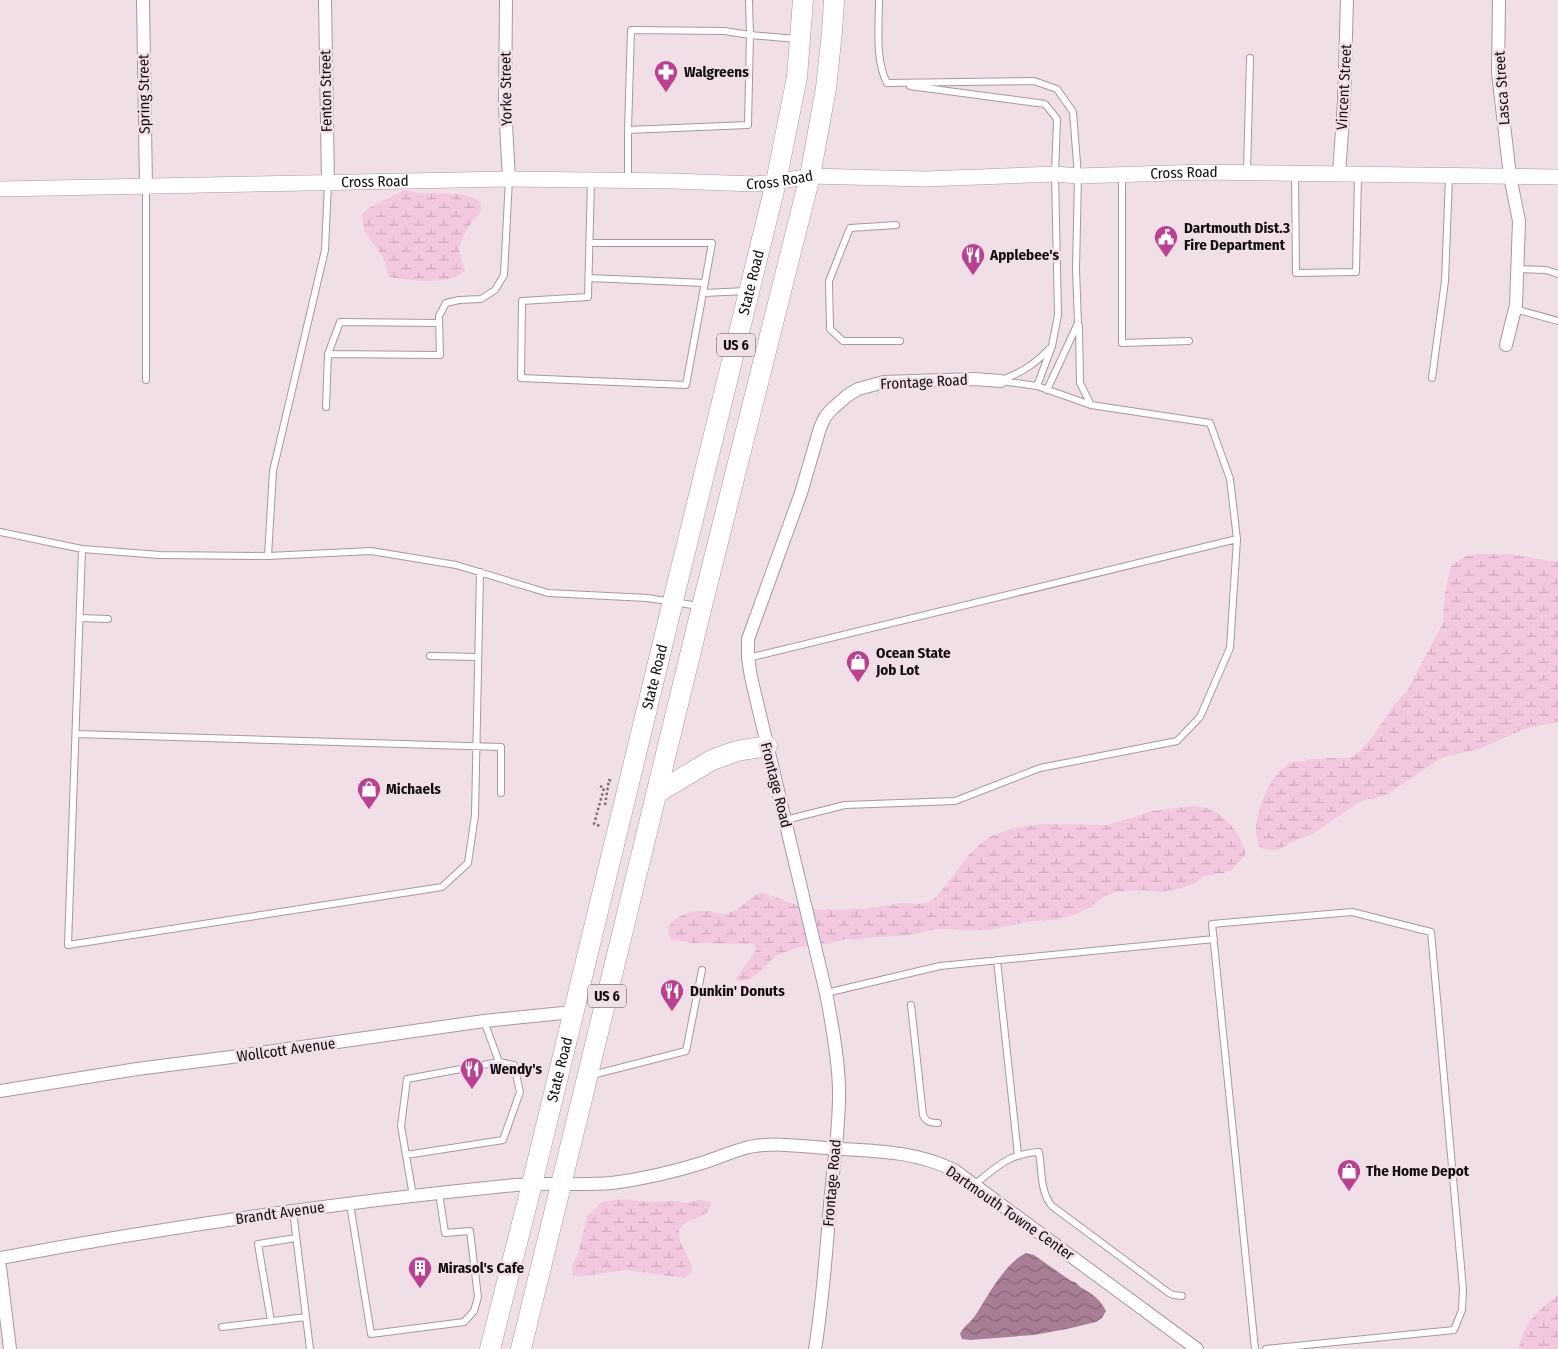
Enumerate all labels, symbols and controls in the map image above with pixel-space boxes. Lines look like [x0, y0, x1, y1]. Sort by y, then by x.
street label: Vincent Street [1333, 43, 1355, 130]
street label: Fenton Street [316, 50, 336, 132]
street label: Lasca Street [1490, 50, 1514, 126]
street label: Yorke Street [496, 52, 516, 126]
street label: Spring Street [134, 54, 154, 134]
pharmacy icon: Walgreens [653, 59, 679, 93]
place label: Walgreens [684, 63, 749, 81]
street label: Cross Road [1150, 163, 1218, 183]
street label: Cross Road [746, 167, 814, 193]
street label: Cross Road [341, 172, 409, 191]
place label: Dartmouth Dist.3 Fire Department [1184, 219, 1290, 254]
public building icon: Dartmouth Dist.3 Fire Department [1153, 224, 1179, 258]
restaurant icon: Applebee's [960, 242, 986, 276]
place label: Applebee's [989, 246, 1059, 264]
street label: State Road [735, 248, 768, 317]
road number: US 6 [717, 334, 755, 356]
street label: Frontage Road [880, 371, 968, 393]
street label: State Road [638, 643, 671, 711]
place label: Ocean State Job Lot [875, 644, 951, 679]
shop icon: Ocean State Job Lot [845, 649, 871, 683]
street label: Frontage Road [757, 740, 795, 830]
shop icon: Michaels [356, 776, 382, 810]
place label: Michaels [386, 780, 441, 798]
restaurant icon: Dunkin' Donuts [659, 978, 685, 1012]
place label: Dunkin' Donuts [690, 982, 785, 1000]
road number: US 6 [588, 984, 626, 1008]
street label: Wollcott Avenue [236, 1034, 336, 1066]
street label: State Road [543, 1035, 576, 1104]
restaurant icon: Wendy's [459, 1056, 485, 1090]
place label: Wendy's [490, 1060, 542, 1078]
street label: Frontage Road [819, 1139, 845, 1227]
shop icon: The Home Depot [1336, 1158, 1362, 1192]
street label: Dartmouth Towne Center [942, 1162, 1078, 1264]
place label: The Home Depot [1366, 1162, 1470, 1180]
street label: Brandt Avenue [234, 1198, 326, 1228]
building icon: Mirasol's Cafe [407, 1255, 433, 1289]
place label: Mirasol's Cafe [438, 1259, 524, 1277]

